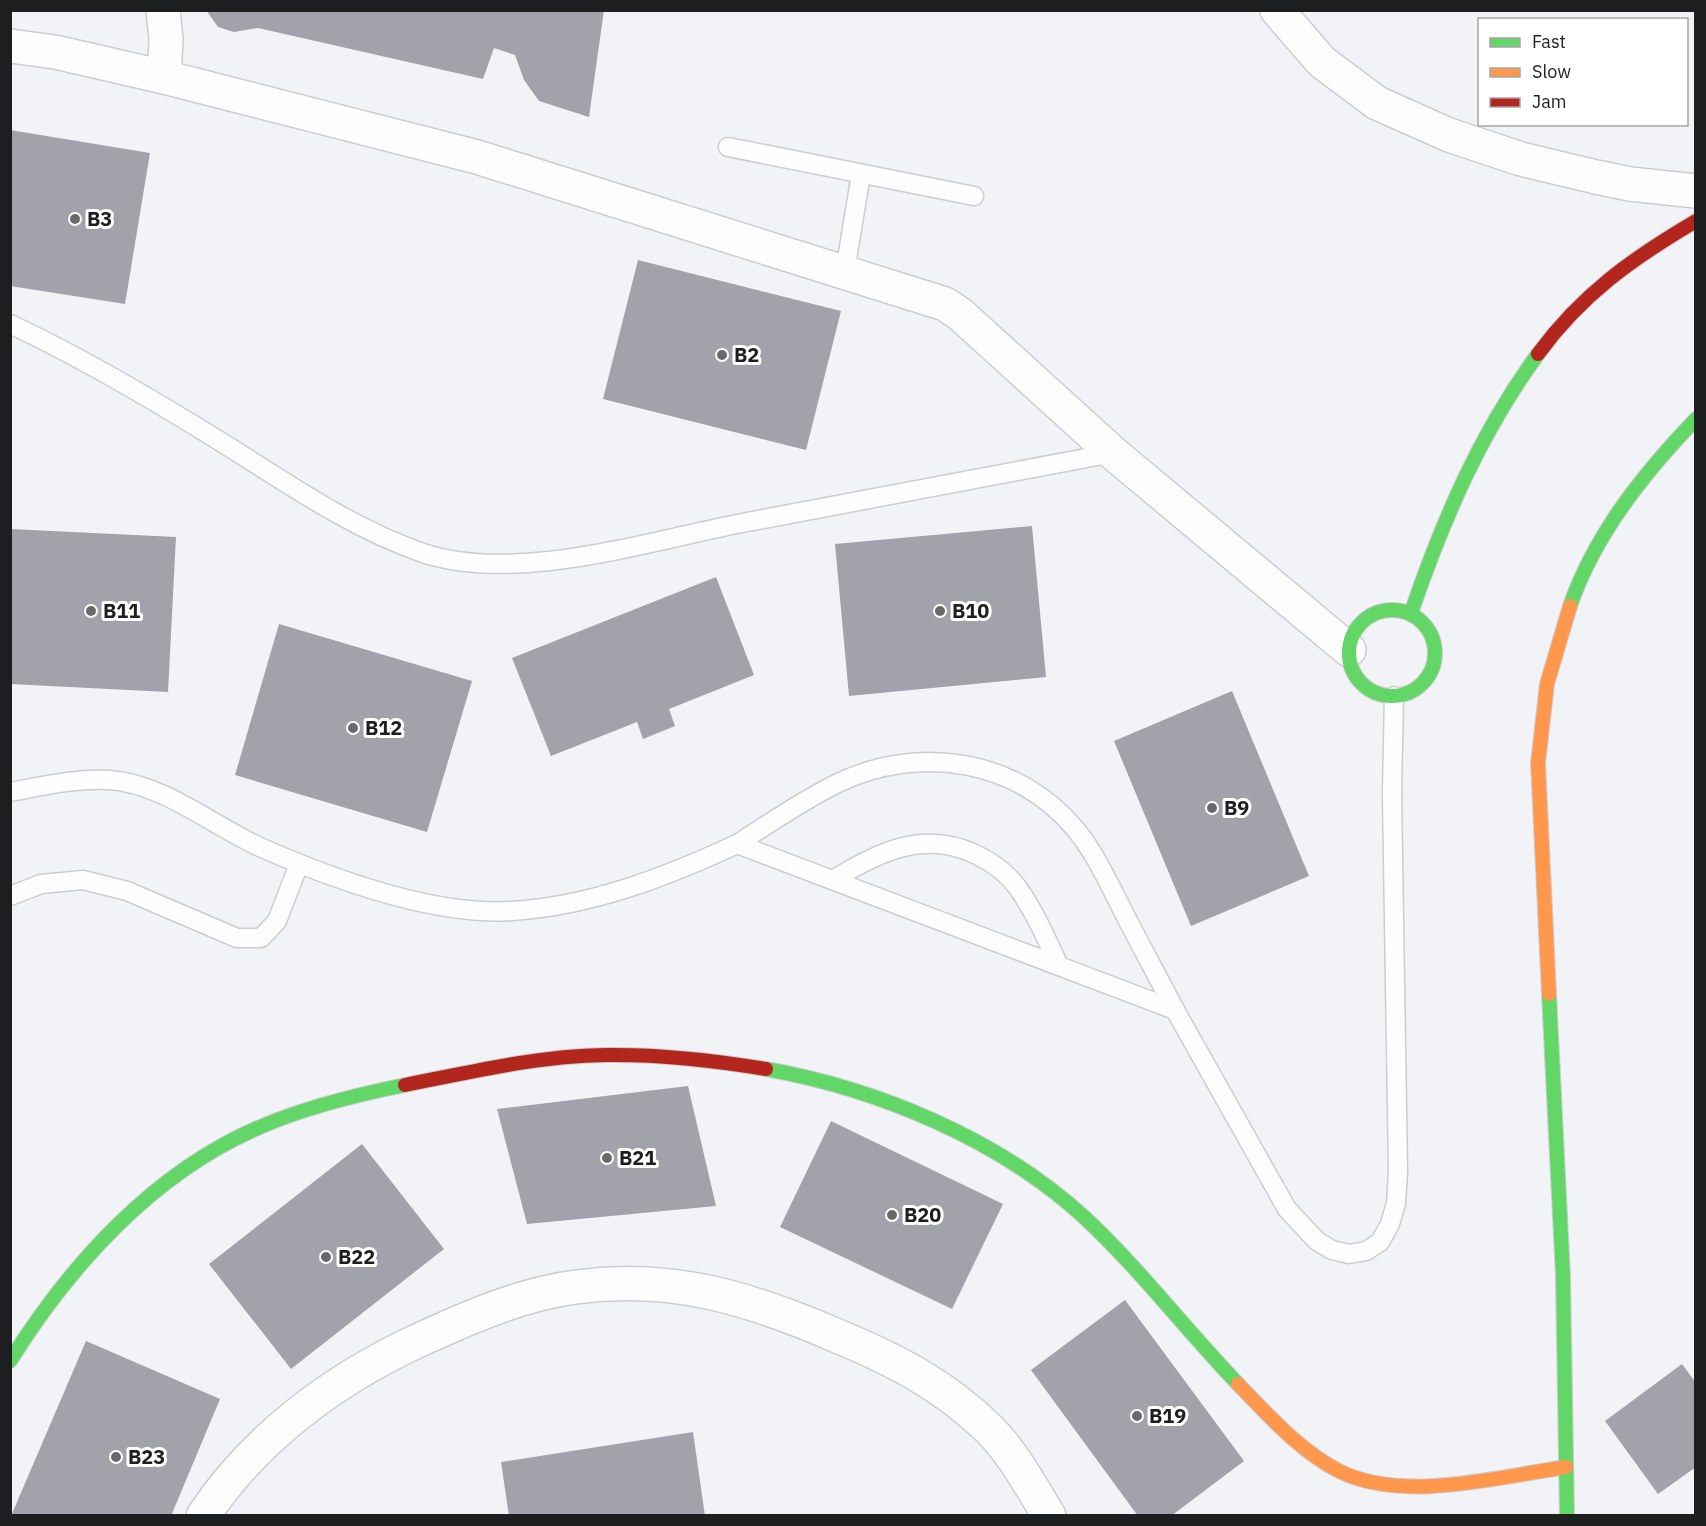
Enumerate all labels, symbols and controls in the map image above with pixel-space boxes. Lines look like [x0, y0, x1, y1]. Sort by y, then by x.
legend [1478, 18, 1688, 126]
text: Fast [1532, 30, 1566, 53]
text: Slow [1532, 60, 1571, 83]
text: Jam [1532, 90, 1567, 113]
place label: B3 [87, 205, 112, 232]
marker: B3 [68, 212, 82, 226]
place label: B2 [734, 341, 759, 368]
marker: B2 [715, 348, 729, 362]
place label: B11 [103, 597, 140, 624]
place label: B10 [952, 597, 989, 624]
marker: B11 [84, 604, 98, 618]
marker: B10 [933, 604, 947, 618]
place label: B12 [365, 714, 402, 741]
marker: B12 [346, 721, 360, 735]
place label: B9 [1224, 794, 1249, 821]
marker: B9 [1205, 801, 1219, 815]
place label: B21 [619, 1144, 656, 1171]
marker: B21 [600, 1151, 614, 1165]
place label: B20 [904, 1201, 941, 1228]
marker: B20 [885, 1208, 899, 1222]
place label: B22 [338, 1243, 375, 1270]
marker: B22 [319, 1250, 333, 1264]
place label: B19 [1149, 1402, 1186, 1429]
marker: B19 [1130, 1409, 1144, 1423]
place label: B23 [128, 1443, 165, 1470]
marker: B23 [109, 1450, 123, 1464]

